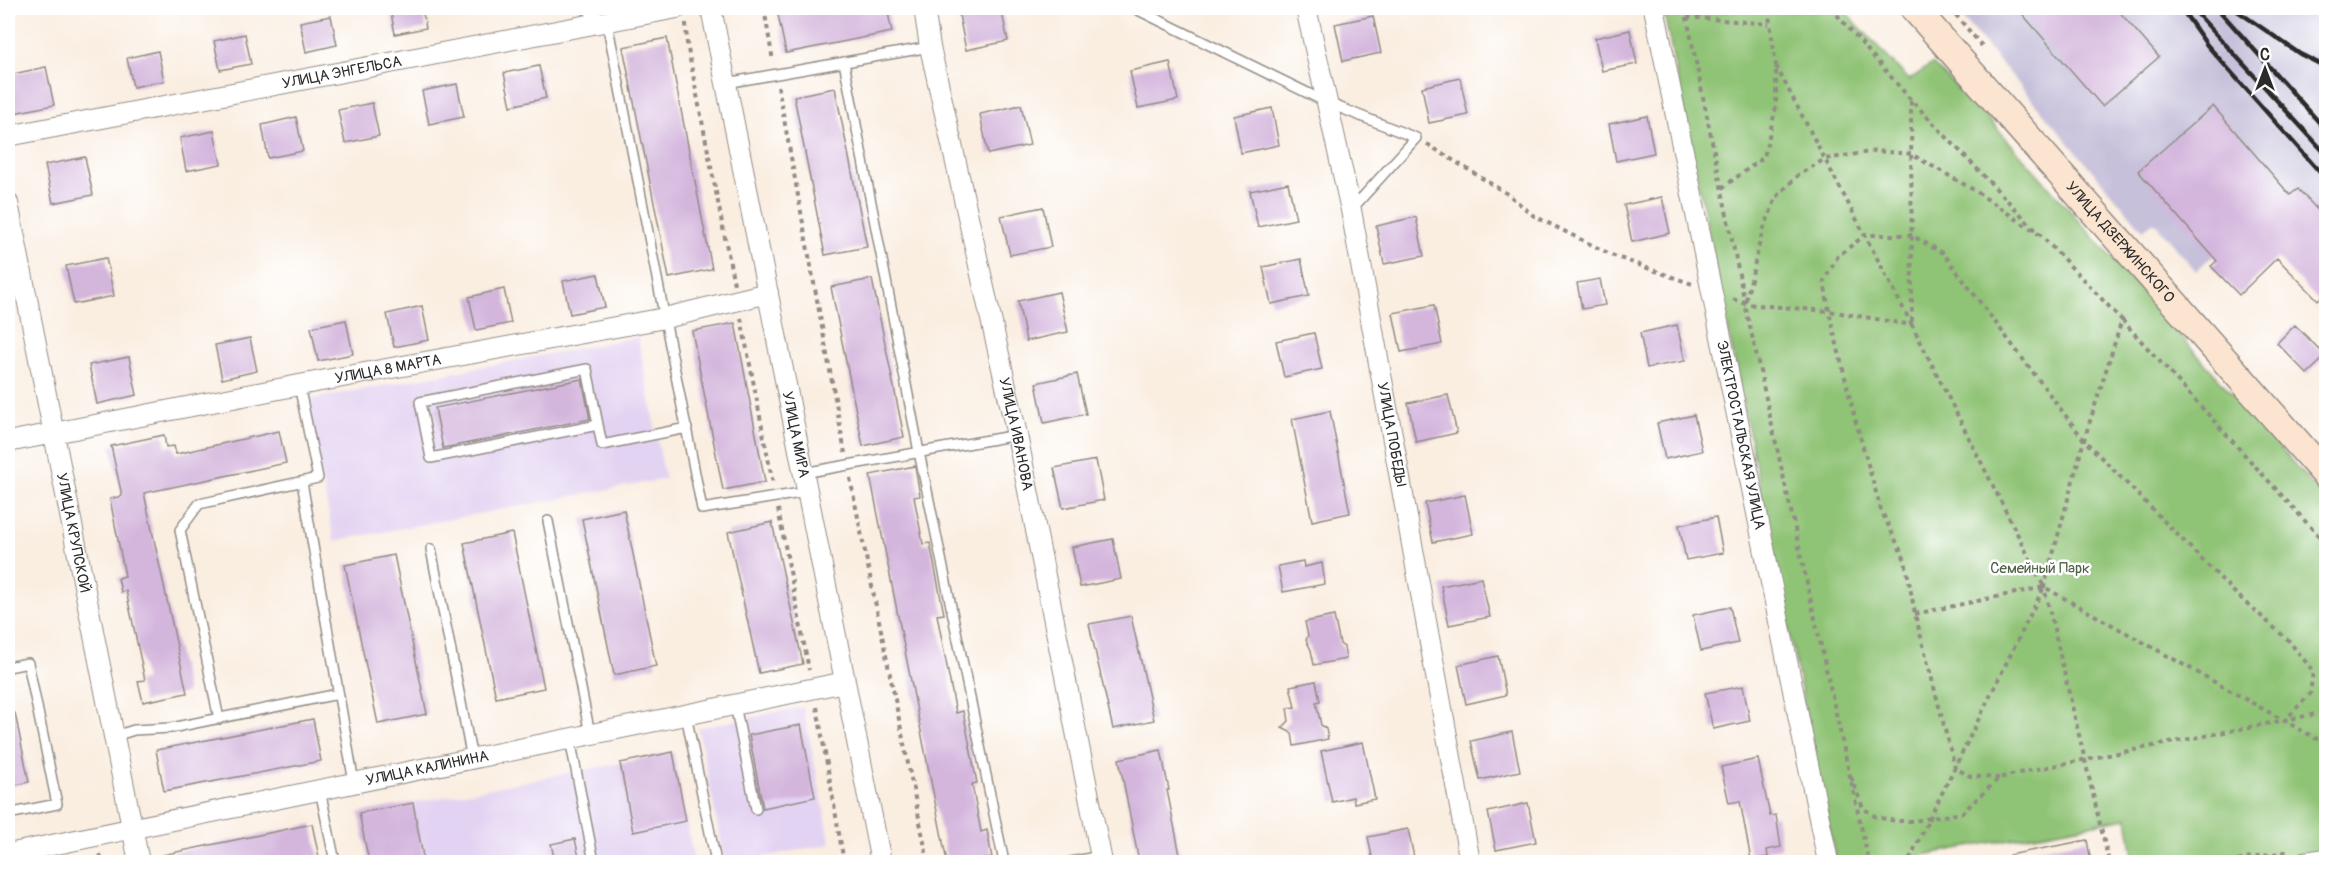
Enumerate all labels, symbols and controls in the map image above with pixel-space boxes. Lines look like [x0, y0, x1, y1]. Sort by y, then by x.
north arrow [2235, 39, 2295, 99]
text: С [2260, 45, 2270, 65]
street label: УЛИЦА ЭНГЕЛЬСА [281, 51, 404, 93]
street label: УЛИЦА ДЗЕРЖИНСКОГО [2062, 177, 2179, 307]
street label: ЭЛЕКТРОСТАЛЬСКАЯ УЛИЦА [1713, 339, 1770, 532]
street label: УЛИЦА 8 МАРТА [333, 350, 443, 388]
street label: УЛИЦА ИВАНОВА [995, 376, 1037, 493]
street label: УЛИЦА ПОБЕДЫ [1373, 381, 1411, 488]
street label: УЛИЦА МИРА [778, 390, 814, 480]
street label: УЛИЦА КРУПСКОЙ [52, 471, 95, 594]
park label: Семейный Парк [1990, 559, 2090, 578]
street label: УЛИЦА КАЛИНИНА [364, 746, 491, 790]

